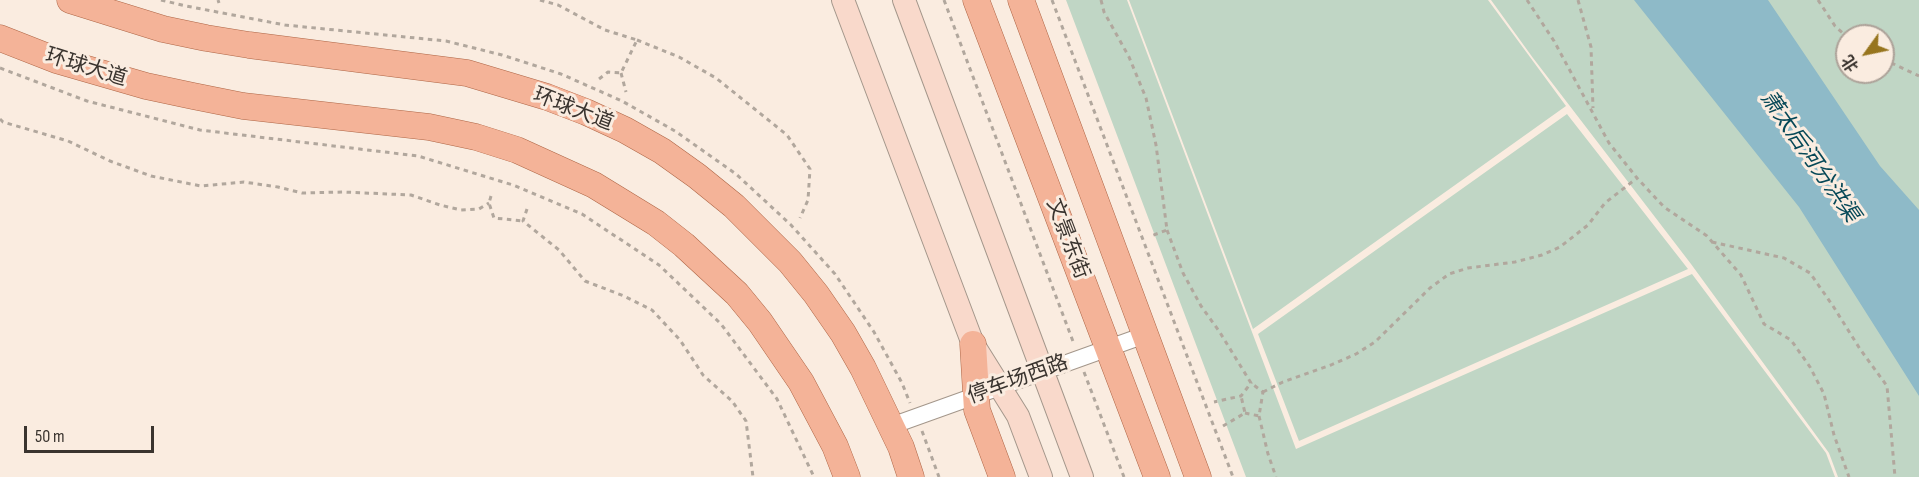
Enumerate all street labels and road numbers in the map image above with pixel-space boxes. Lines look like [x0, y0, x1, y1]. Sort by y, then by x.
street label: 环球大道 [42, 44, 130, 92]
street label: 环球大道 [529, 83, 617, 137]
street label: 文景东街 [1040, 195, 1094, 283]
street label: 停车场西路 [964, 350, 1072, 410]

